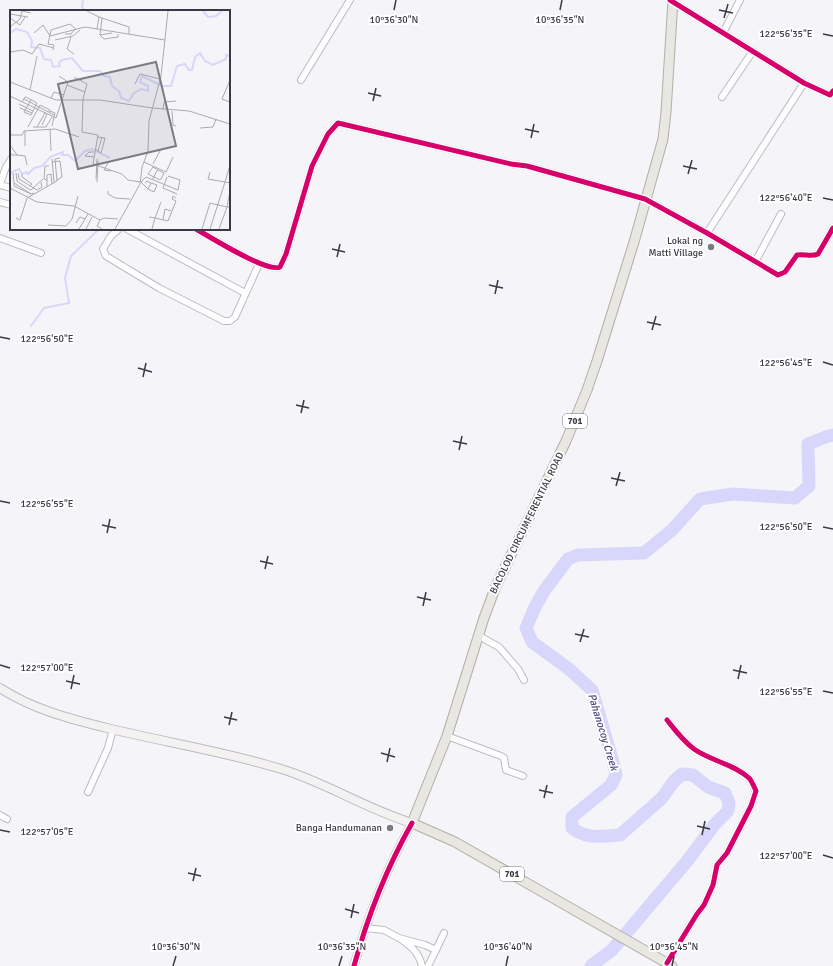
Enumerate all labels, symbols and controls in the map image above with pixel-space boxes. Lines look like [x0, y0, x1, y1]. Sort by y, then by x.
inset map [10, 10, 230, 230]
text: 10°36'30"N [370, 14, 418, 26]
text: 10°36'35"N [536, 14, 584, 26]
text: 122°56'35"E [759, 28, 813, 40]
text: 122°56'40"E [759, 192, 813, 204]
place label: Lokal ng Matti Village [648, 235, 703, 259]
marker: Lokal ng Matti Village [706, 242, 716, 252]
text: 122°56'50"E [20, 333, 74, 345]
text: 122°56'45"E [759, 357, 813, 369]
road number: 701 [563, 414, 587, 428]
street label: BACOLOD CIRCUMFERENTIAL ROAD [487, 450, 567, 596]
text: 122°56'55"E [20, 498, 74, 510]
text: 122°56'50"E [759, 521, 813, 533]
text: 122°57'00"E [20, 662, 74, 674]
text: 122°56'55"E [759, 686, 813, 698]
water label: Pahanocoy Creek [585, 692, 621, 774]
place label: Banga Handumanan [296, 822, 382, 834]
marker: Banga Handumanan [385, 823, 395, 833]
text: 122°57'05"E [20, 826, 74, 838]
text: 122°57'00"E [759, 850, 813, 862]
road number: 701 [500, 867, 524, 881]
text: 10°36'30"N [152, 941, 200, 953]
text: 10°36'35"N [318, 941, 366, 953]
text: 10°36'40"N [484, 941, 532, 953]
text: 10°36'45"N [650, 941, 698, 953]

